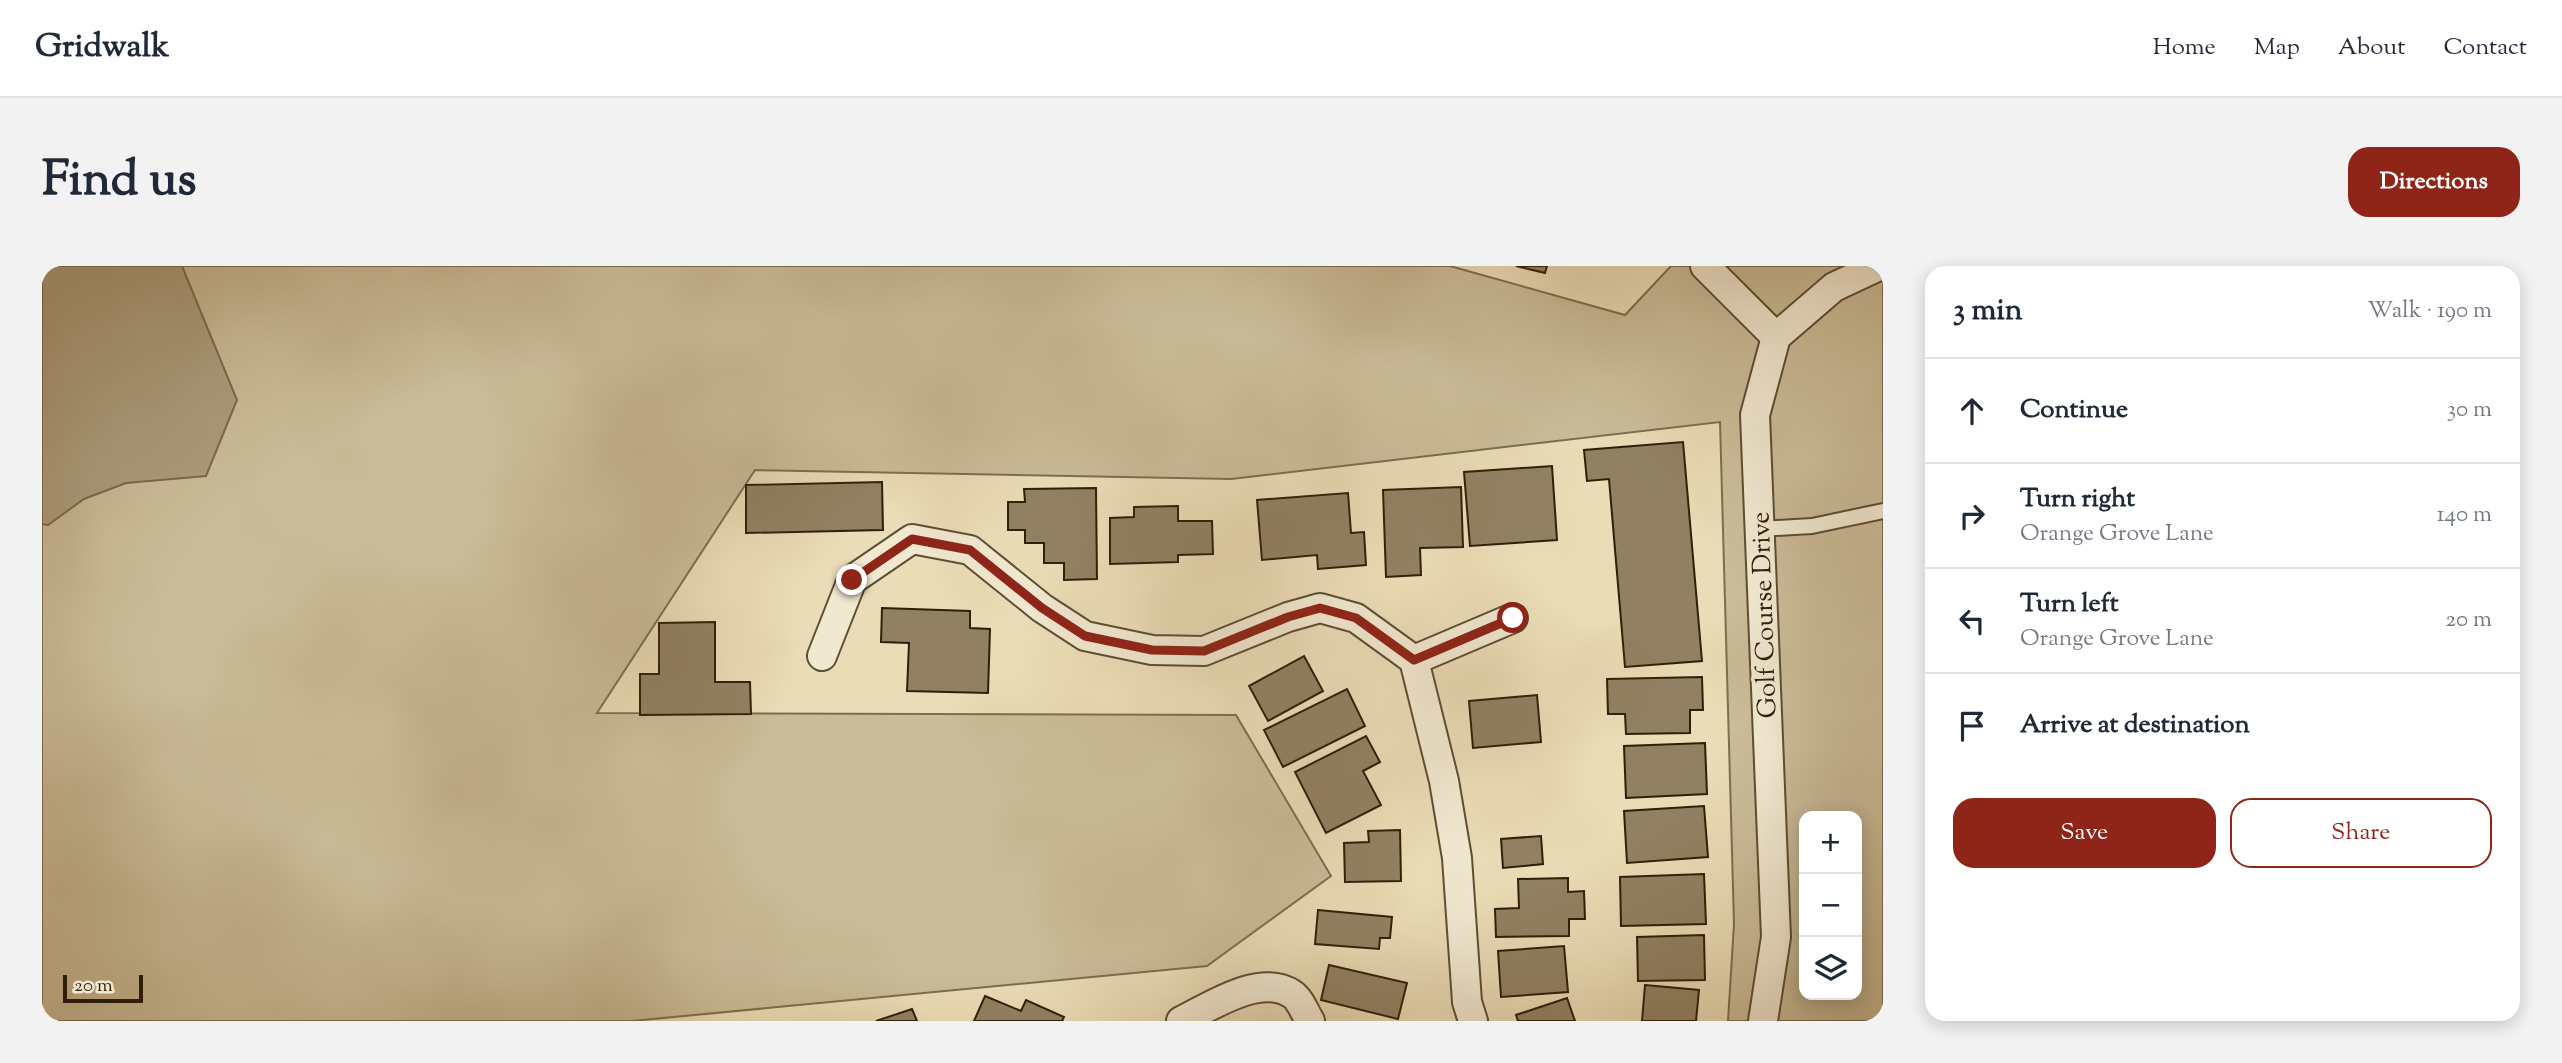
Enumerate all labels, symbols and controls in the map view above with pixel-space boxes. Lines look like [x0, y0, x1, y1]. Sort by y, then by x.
text: Gridwalk [35, 24, 169, 72]
text: Home [2153, 31, 2216, 65]
text: Map [2254, 31, 2300, 65]
text: About [2338, 31, 2405, 65]
text: Contact [2443, 31, 2527, 65]
text: Find us [42, 147, 196, 217]
button: Directions [2348, 147, 2520, 217]
text: 3 min [1953, 290, 2023, 333]
text: Walk · 190 m [2368, 295, 2492, 328]
icon: ahead [1953, 392, 1991, 430]
text: Continue [2020, 392, 2128, 429]
text: 30 m [2447, 394, 2492, 427]
text: Turn right [2020, 481, 2135, 518]
icon: right [1953, 497, 1991, 535]
text: 140 m [2437, 499, 2492, 532]
street label: Golf Course Drive [1743, 511, 1788, 719]
text: Orange Grove Lane [2020, 518, 2214, 551]
route end [836, 564, 867, 595]
text: Turn left [2020, 586, 2119, 623]
route start [1497, 602, 1528, 633]
icon: left [1953, 602, 1991, 640]
text: 20 m [2445, 604, 2492, 637]
text: Orange Grove Lane [2020, 623, 2214, 656]
icon: arrive [1953, 707, 1991, 745]
text: Arrive at destination [2020, 707, 2250, 744]
button: Save [1953, 798, 2216, 868]
button: Share [2230, 798, 2492, 868]
map controls [1799, 811, 1862, 1000]
button: + [1799, 811, 1862, 874]
button: − [1799, 874, 1862, 937]
button: layers [1799, 937, 1862, 1000]
scale bar [63, 972, 144, 1004]
text: 20 m [74, 973, 113, 1000]

